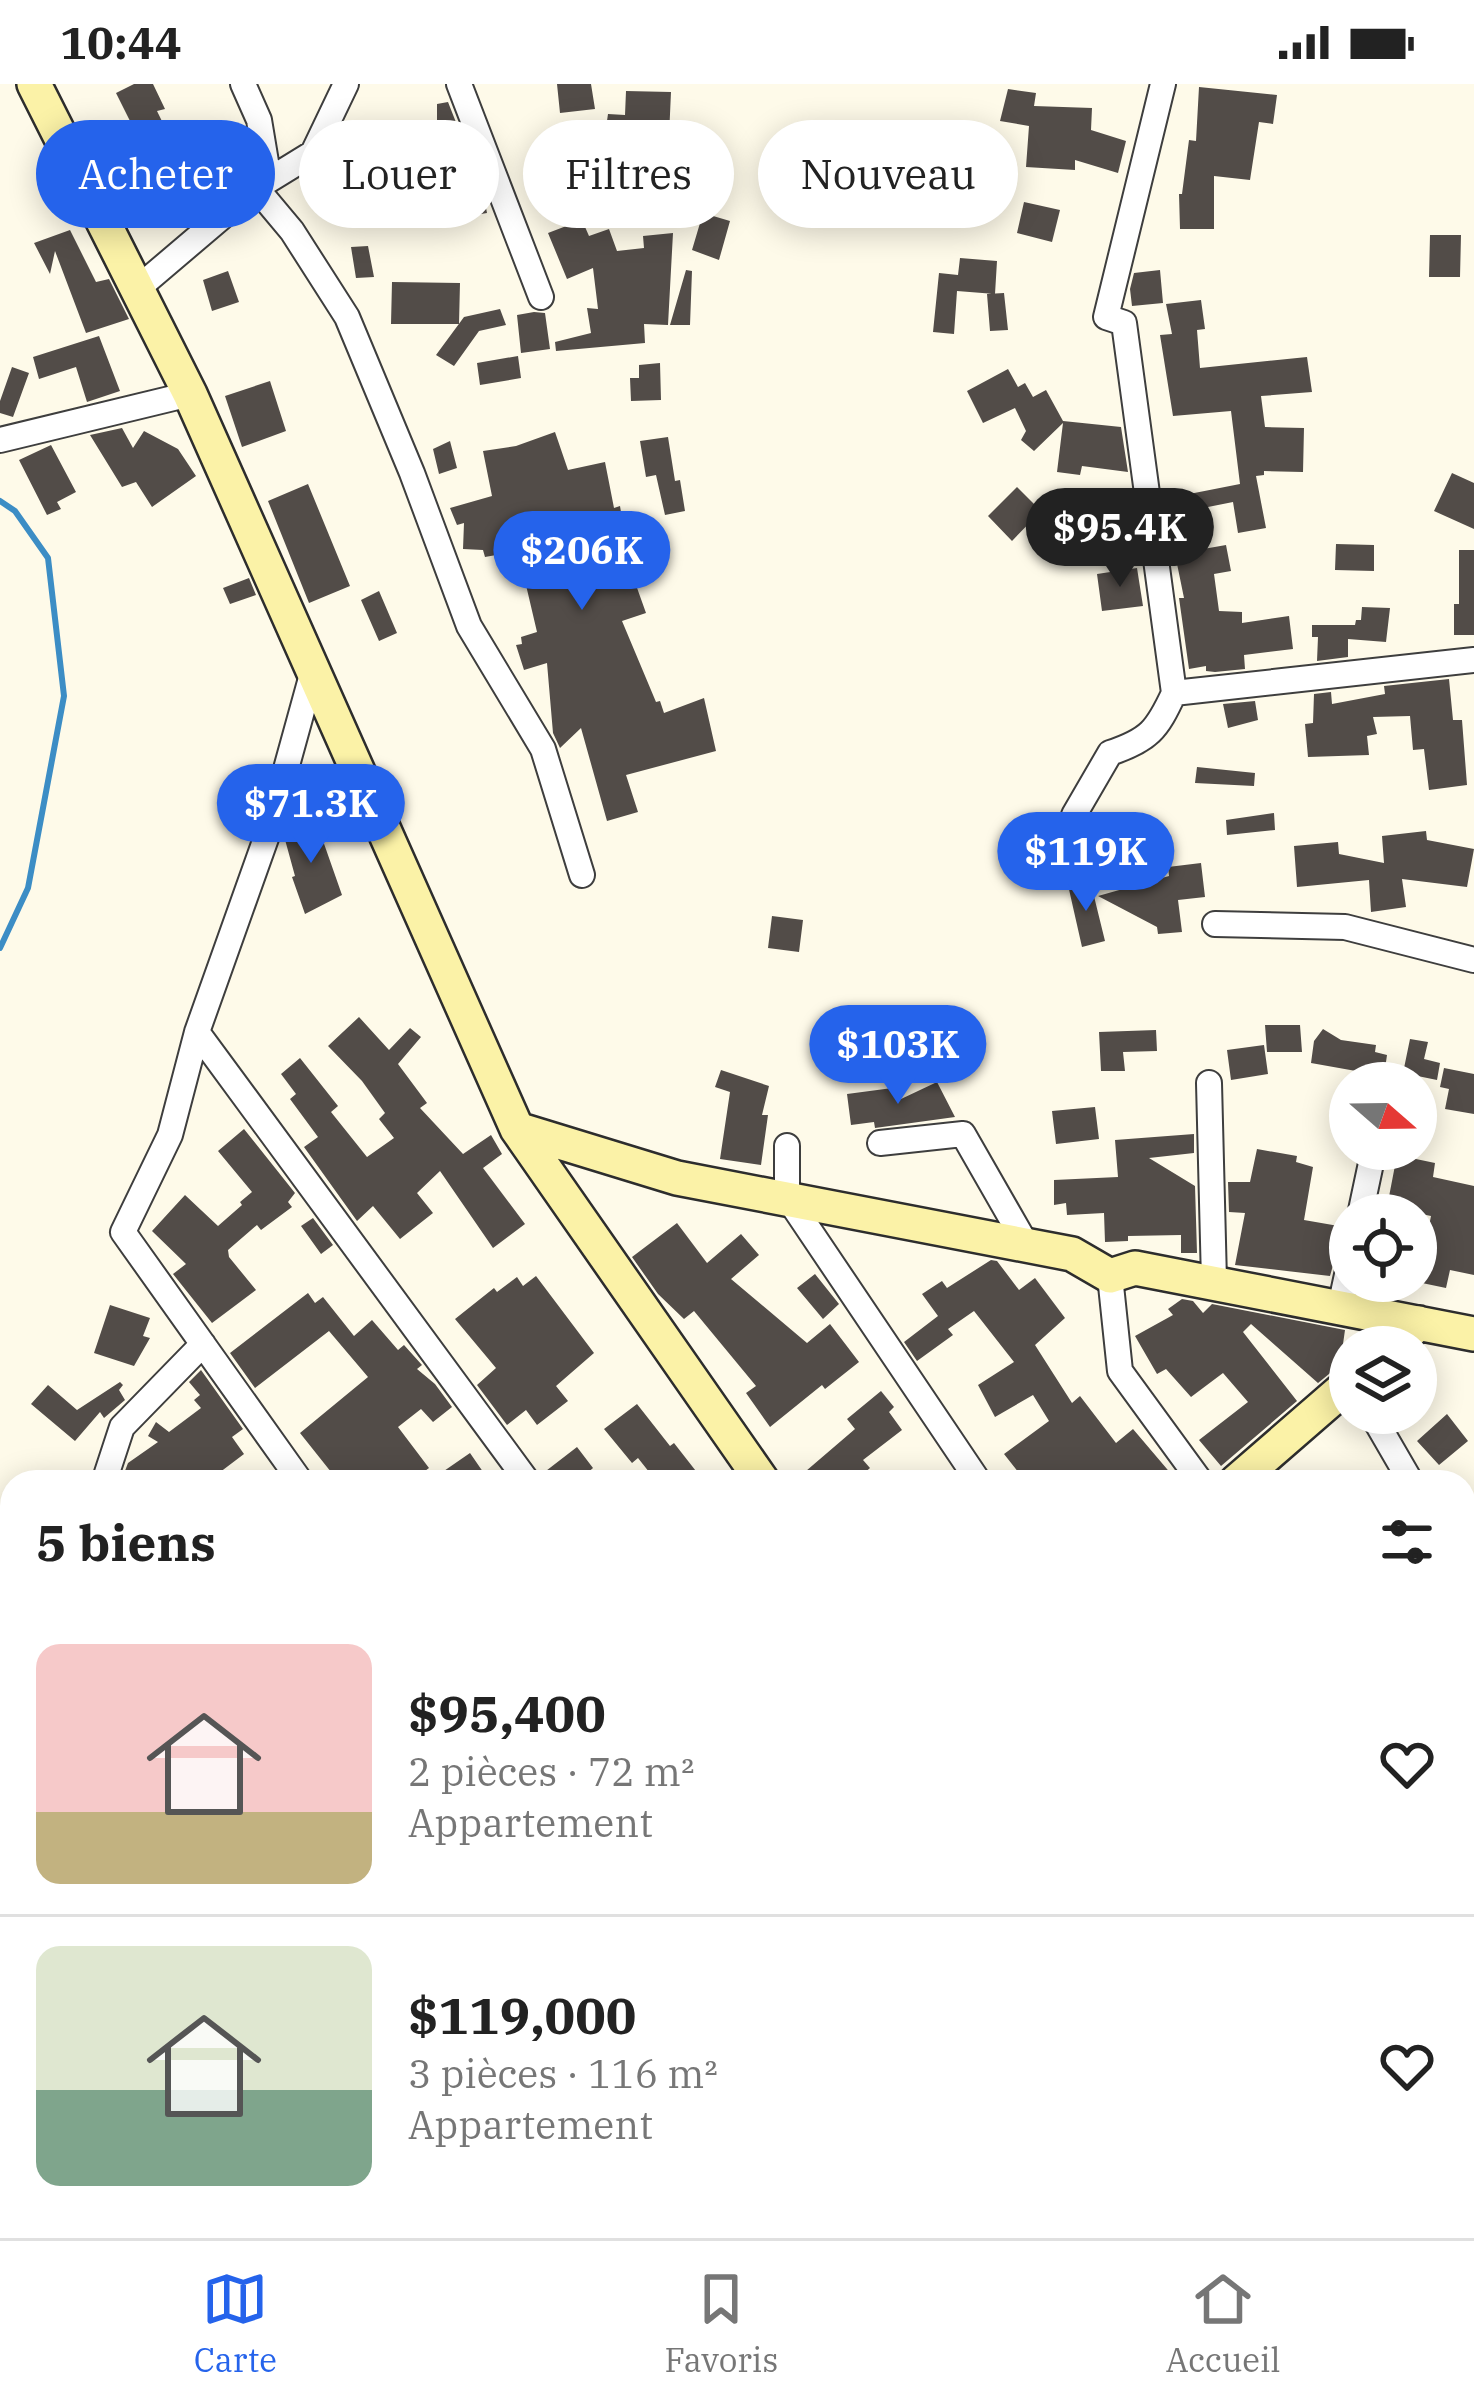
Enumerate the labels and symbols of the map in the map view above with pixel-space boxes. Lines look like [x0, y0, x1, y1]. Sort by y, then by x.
pin: $95.4K [1022, 488, 1218, 590]
pin: $206K [498, 511, 666, 613]
pin: $71.3K [213, 764, 409, 866]
pin: $119K [1002, 812, 1170, 914]
pin: $103K [814, 1005, 982, 1107]
north arrow [1329, 1062, 1437, 1170]

